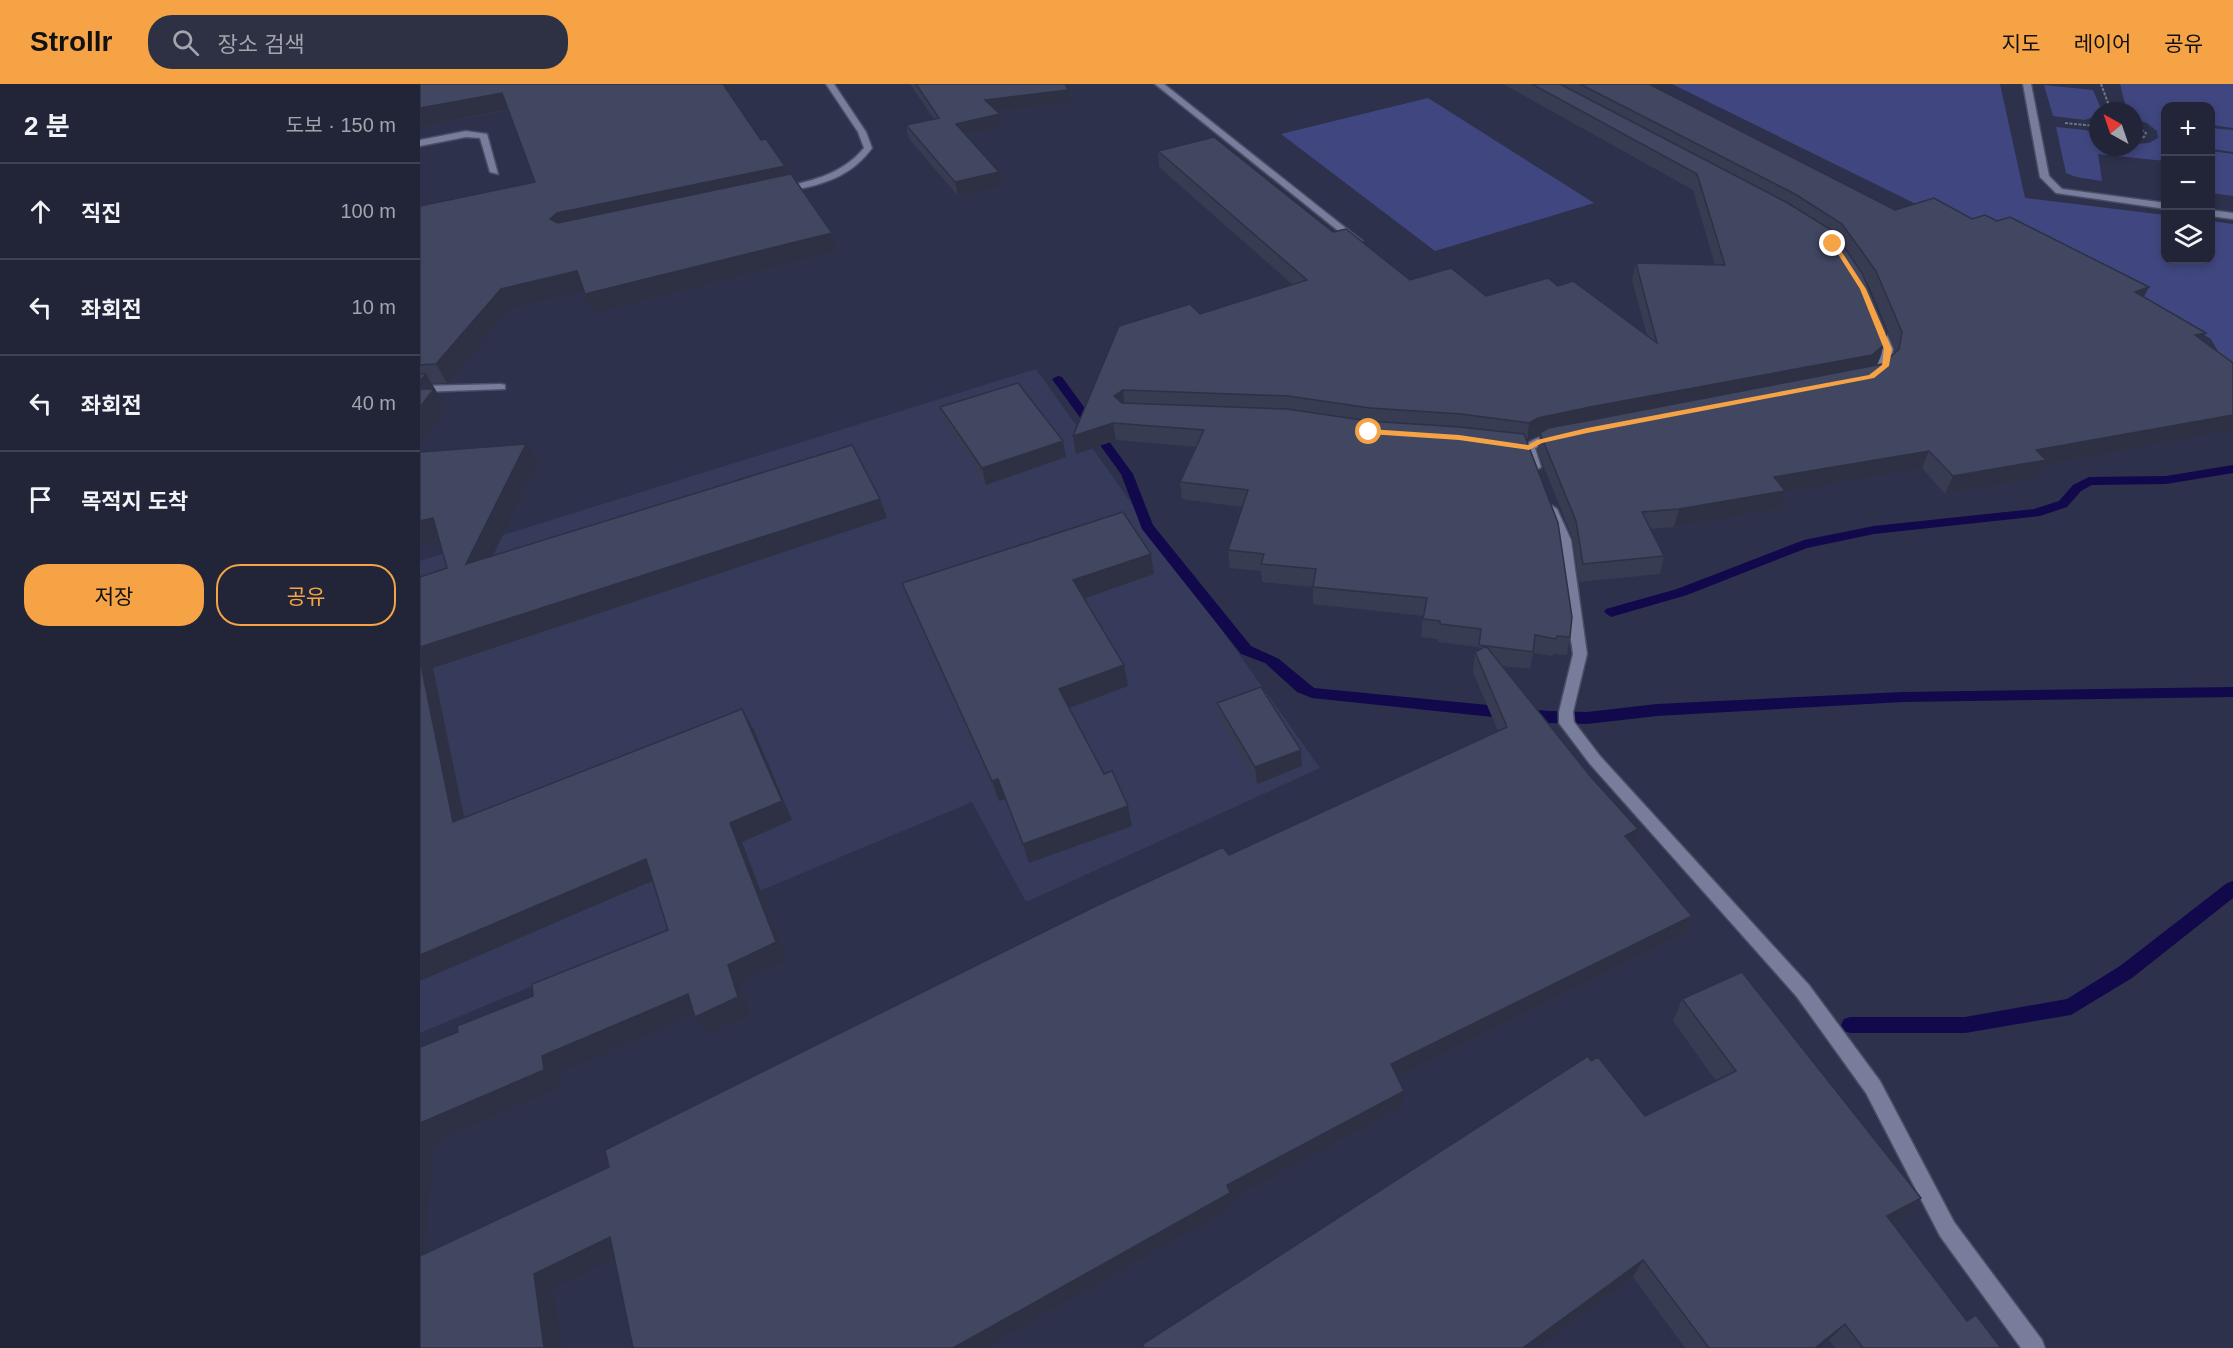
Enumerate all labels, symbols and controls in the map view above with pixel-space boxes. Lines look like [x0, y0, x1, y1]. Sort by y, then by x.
search box [148, 15, 568, 69]
text: Strollr [30, 26, 112, 57]
icon: search [169, 26, 202, 59]
text: 장소 검색 [217, 32, 305, 57]
text: 지도 [2002, 32, 2040, 55]
text: 레이어 [2073, 32, 2131, 55]
text: 공유 [2164, 32, 2203, 55]
north arrow [2089, 102, 2143, 156]
map controls [2161, 102, 2215, 264]
button: + [2161, 102, 2215, 156]
text: 2 분 [24, 111, 70, 141]
text: 도보 · 150 m [286, 114, 396, 136]
button: − [2161, 156, 2215, 210]
icon: ahead [24, 195, 57, 228]
text: 100 m [340, 200, 396, 222]
text: 직진 [81, 201, 121, 226]
button: layers [2161, 210, 2215, 264]
route end [1819, 230, 1845, 256]
icon: left [24, 291, 57, 324]
text: 10 m [352, 296, 396, 318]
text: 좌회전 [81, 297, 142, 322]
icon: left [24, 387, 57, 420]
text: 40 m [352, 392, 396, 414]
text: 좌회전 [81, 393, 142, 418]
route start [1355, 418, 1381, 444]
icon: arrive [24, 483, 57, 516]
text: 목적지 도착 [81, 489, 188, 514]
button: 저장 [24, 564, 204, 626]
button: 공유 [216, 564, 396, 626]

